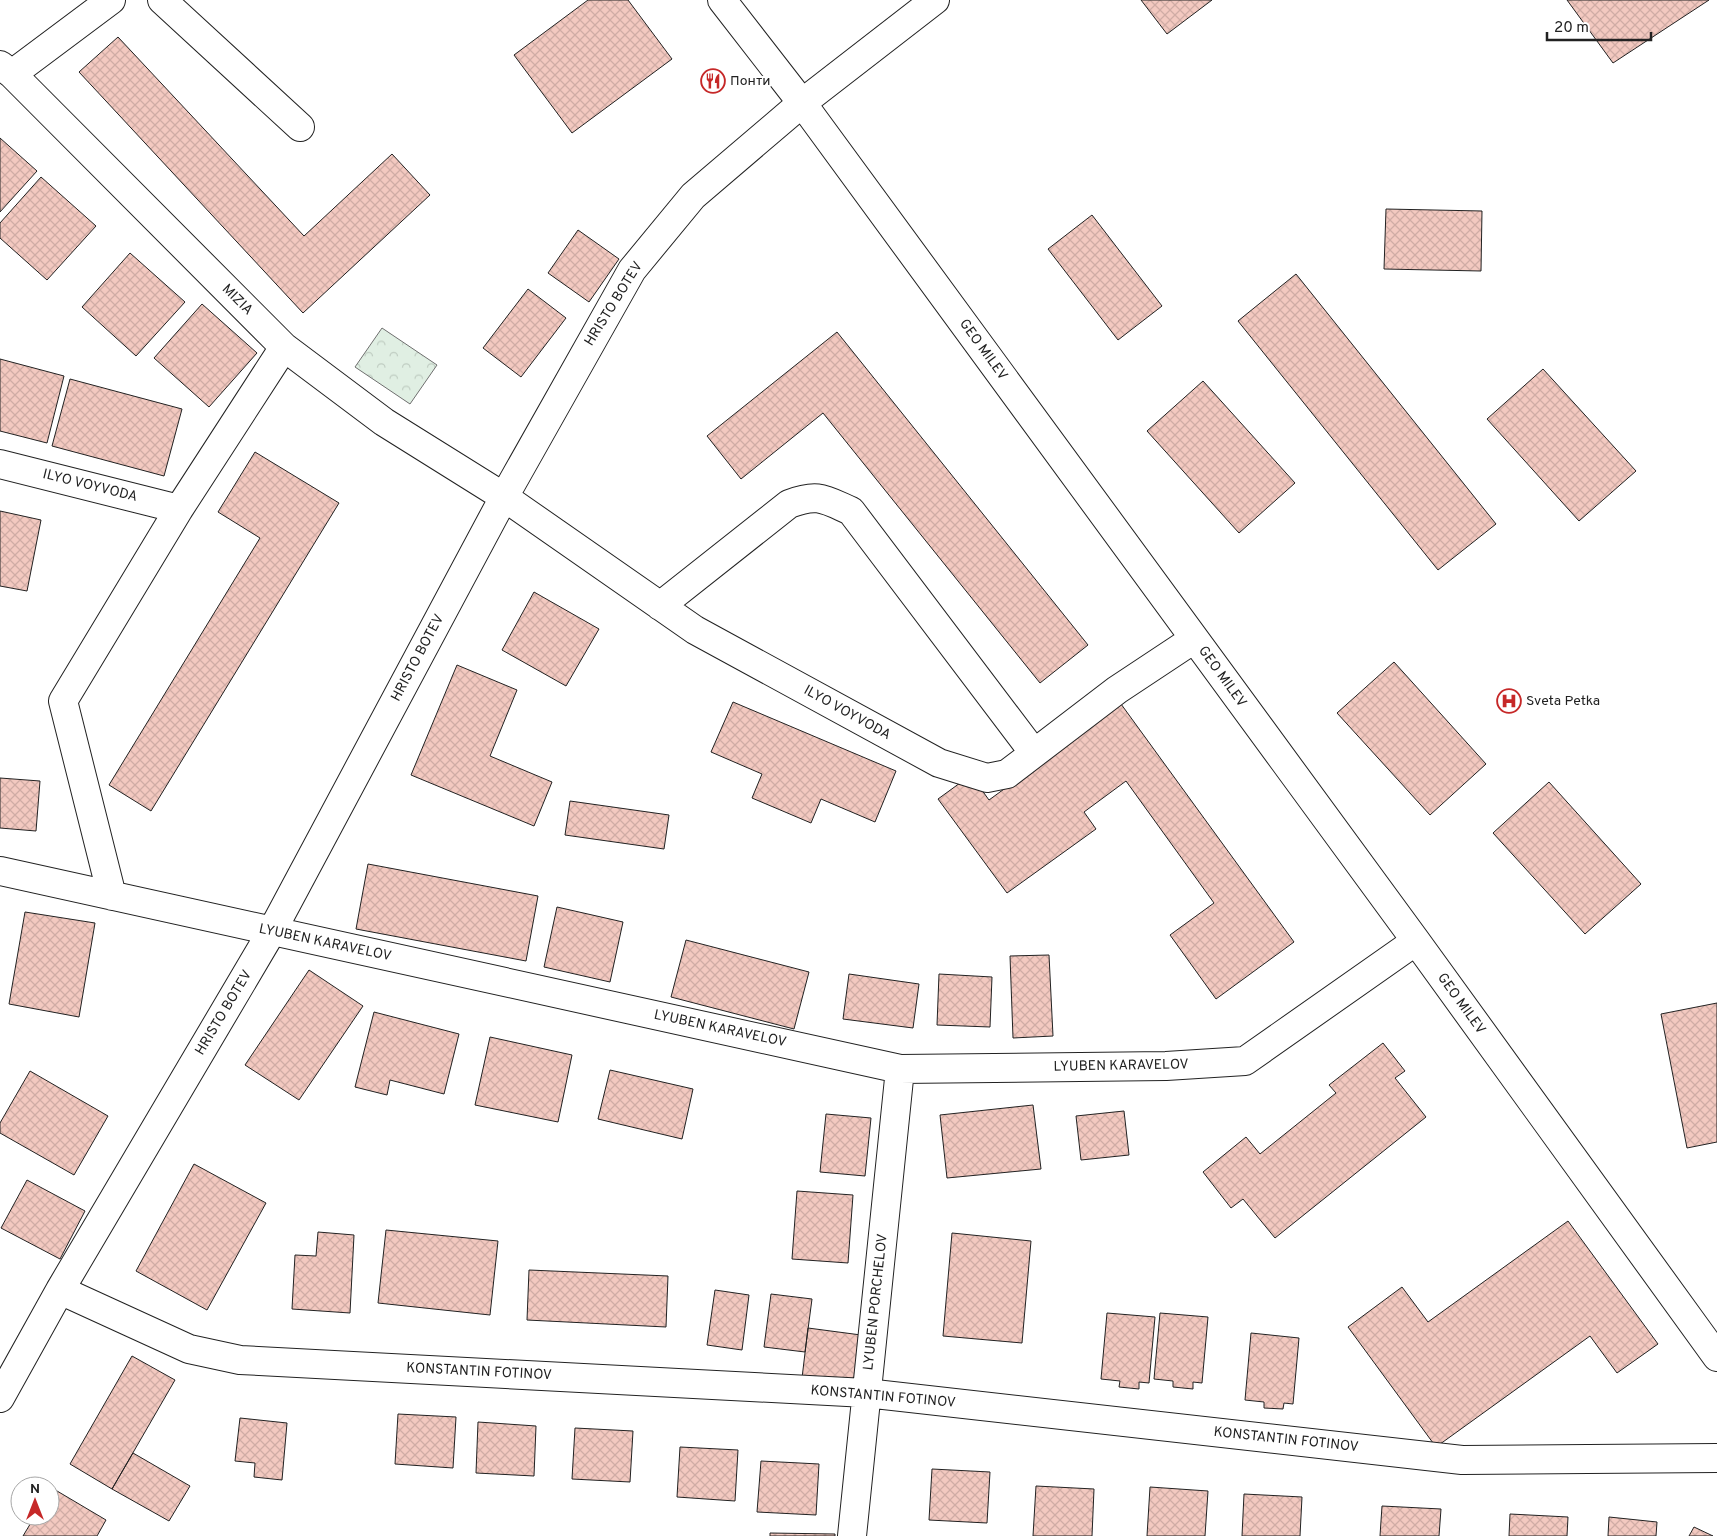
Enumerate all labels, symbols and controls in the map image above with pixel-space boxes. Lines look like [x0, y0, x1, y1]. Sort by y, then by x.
scale bar [1547, 10, 1651, 42]
text: 20 m [1554, 19, 1589, 38]
restaurant icon: Понти [700, 68, 726, 94]
place label: Понти [730, 73, 771, 90]
street label: HRISTO BOTEV [581, 259, 647, 349]
street label: MIZIA [218, 281, 256, 319]
street label: GEO MILEV [955, 316, 1011, 384]
street label: ILYO VOYVODA [41, 466, 139, 506]
street label: HRISTO BOTEV [388, 611, 448, 705]
street label: GEO MILEV [1194, 643, 1250, 711]
street label: ILYO VOYVODA [800, 682, 894, 744]
hospital icon: Sveta Petka [1496, 688, 1522, 714]
place label: Sveta Petka [1526, 693, 1600, 710]
street label: LYUBEN KARAVELOV [257, 921, 393, 965]
street label: HRISTO BOTEV [192, 967, 256, 1059]
street label: GEO MILEV [1433, 970, 1489, 1038]
street label: LYUBEN KARAVELOV [652, 1007, 788, 1051]
street label: LYUBEN KARAVELOV [1053, 1056, 1189, 1076]
street label: LYUBEN PORCHELOV [860, 1233, 892, 1371]
street label: KONSTANTIN FOTINOV [406, 1360, 552, 1384]
street label: KONSTANTIN FOTINOV [810, 1382, 956, 1412]
street label: KONSTANTIN FOTINOV [1213, 1424, 1359, 1456]
north arrow [10, 1476, 60, 1526]
text: N [30, 1481, 40, 1498]

